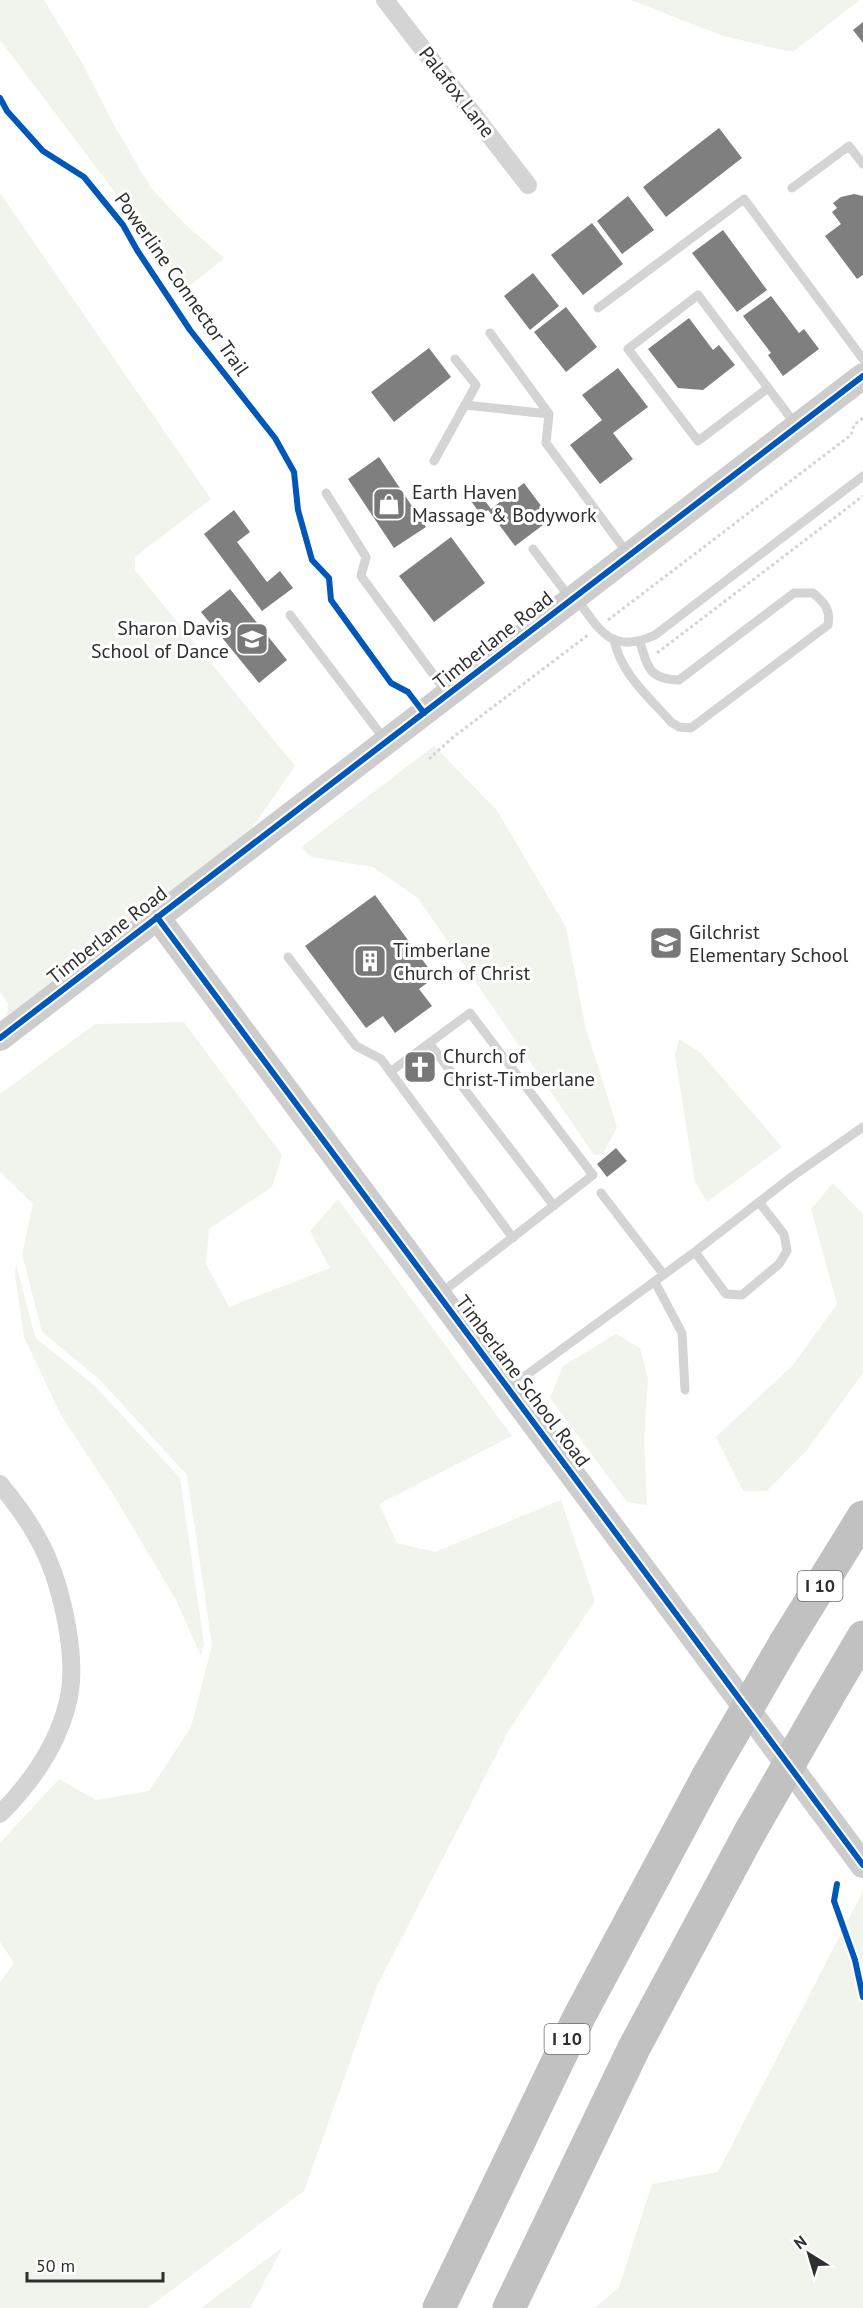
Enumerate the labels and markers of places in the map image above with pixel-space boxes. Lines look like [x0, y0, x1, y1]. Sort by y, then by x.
place label: Earth Haven Massage & Bodywork [412, 479, 597, 528]
shop icon: Earth Haven Massage & Bodywork [371, 486, 407, 522]
place label: Sharon Davis School of Dance [91, 615, 229, 664]
school or university icon: Sharon Davis School of Dance [234, 621, 270, 657]
place label: Gilchrist Elementary School [689, 919, 849, 968]
school or university icon: Gilchrist Elementary School [648, 925, 684, 961]
place label: Timberlane Church of Christ [393, 937, 530, 986]
building icon: Timberlane Church of Christ [352, 943, 388, 979]
place label: Church of Christ-Timberlane [443, 1043, 595, 1092]
church icon: Church of Christ-Timberlane [402, 1049, 438, 1085]

